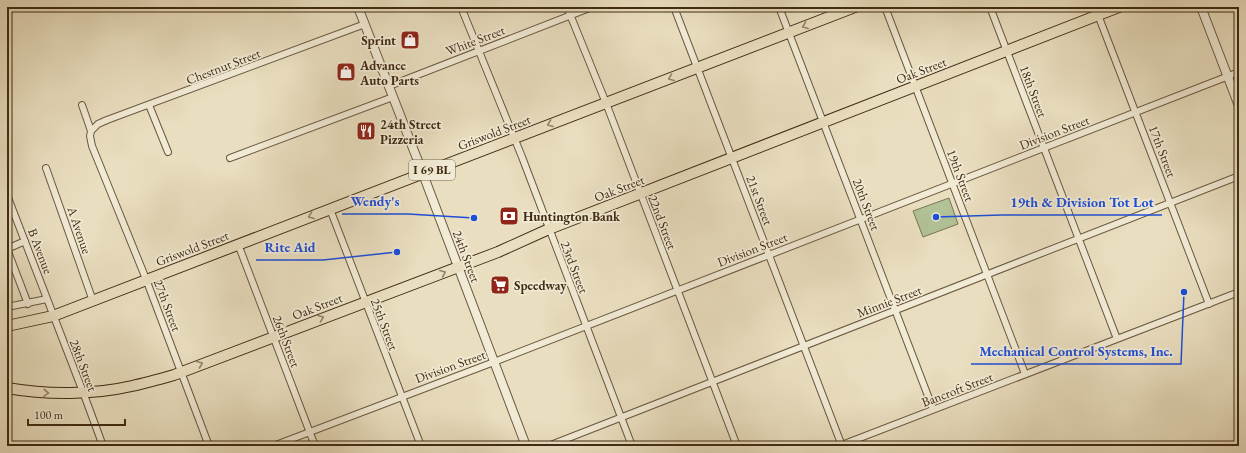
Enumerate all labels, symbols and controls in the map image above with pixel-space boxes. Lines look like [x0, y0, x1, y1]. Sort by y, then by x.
street label: White Street [443, 21, 507, 60]
one-way arrow [802, 21, 809, 29]
shop icon: Sprint [399, 29, 421, 51]
place label: Sprint [361, 32, 396, 49]
street label: Chestnut Street [184, 45, 263, 88]
street label: Oak Street [894, 53, 949, 88]
place label: Advance Auto Parts [359, 57, 419, 89]
shop icon: Advance Auto Parts [335, 61, 357, 83]
street label: 18th Street [1016, 63, 1051, 120]
one-way arrow [668, 74, 675, 82]
street label: Griswold Street [455, 111, 533, 154]
street label: Division Street [1017, 111, 1092, 154]
place label: 24th Street Pizzeria [380, 116, 441, 148]
restaurant icon: 24th Street Pizzeria [355, 120, 377, 142]
one-way arrow [546, 120, 553, 128]
street label: 17th Street [1145, 123, 1180, 180]
street label: 19th Street [943, 147, 978, 204]
road number: I 69 BL [409, 160, 455, 180]
street label: Oak Street [592, 171, 647, 206]
street label: 21st Street [742, 173, 777, 227]
street label: 20th Street [849, 176, 884, 233]
callout: Wendy's [342, 188, 408, 214]
callout: 19th & Division Tot Lot [1002, 189, 1162, 215]
text: Wendy's [350, 192, 400, 210]
street label: 22nd Street [644, 192, 681, 252]
text: 19th & Division Tot Lot [1010, 193, 1154, 211]
street label: A Avenue [63, 203, 96, 256]
bank icon: Huntington Bank [498, 205, 520, 227]
place label: Huntington Bank [523, 208, 621, 225]
one-way arrow [307, 212, 314, 220]
street label: B Avenue [24, 226, 57, 276]
street label: Griswold Street [153, 227, 231, 270]
street label: 24th Street [449, 228, 484, 285]
street label: Division Street [715, 228, 790, 271]
callout: Rite Aid [256, 234, 323, 260]
text: Rite Aid [264, 238, 316, 256]
street label: 23rd Street [557, 239, 592, 296]
one-way arrow [439, 270, 447, 278]
supermarket icon: Speedway [489, 274, 511, 296]
street label: 27th Street [150, 277, 185, 334]
place label: Speedway [514, 277, 567, 294]
street label: Minnie Street [854, 281, 924, 322]
street label: Oak Street [290, 289, 345, 324]
street label: 25th Street [367, 296, 402, 353]
street label: 26th Street [269, 313, 304, 370]
one-way arrow [318, 315, 325, 323]
street label: 28th Street [66, 337, 101, 394]
callout: Mechanical Control Systems, Inc. [971, 338, 1181, 364]
text: Mechanical Control Systems, Inc. [979, 342, 1173, 360]
street label: Division Street [413, 346, 488, 387]
one-way arrow [196, 361, 203, 369]
street label: Bancroft Street [919, 368, 995, 411]
one-way arrow [43, 388, 49, 397]
scale bar [28, 401, 125, 427]
text: 100 m [34, 407, 64, 423]

